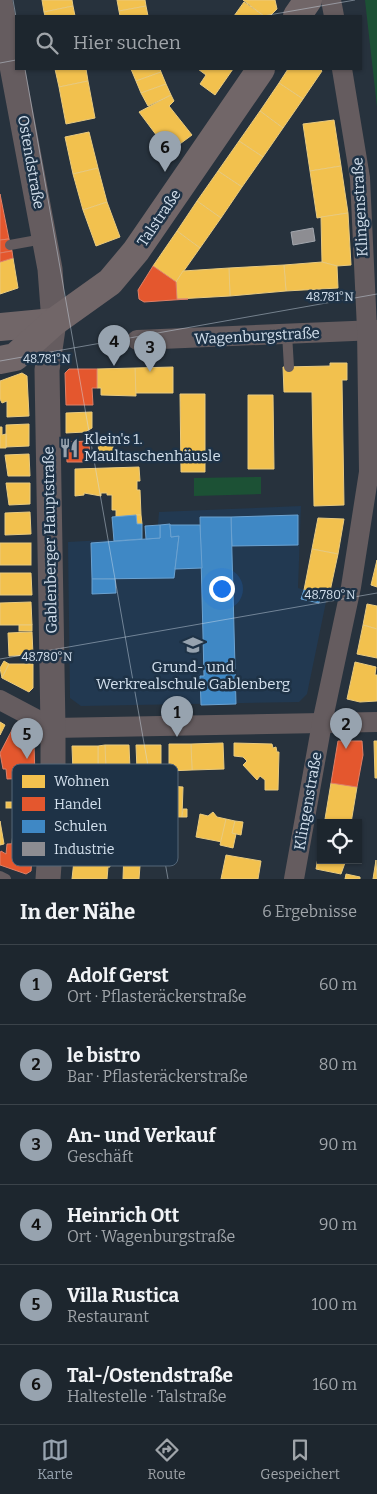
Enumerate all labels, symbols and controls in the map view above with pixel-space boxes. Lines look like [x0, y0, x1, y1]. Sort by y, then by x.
search box [15, 15, 362, 70]
icon: search [33, 29, 61, 57]
text: Hier suchen [73, 31, 181, 54]
street label: Ostendstraße [14, 114, 48, 210]
pin: 6 [149, 131, 181, 172]
street label: Klingenstraße [348, 157, 372, 257]
street label: Talstraße [133, 186, 185, 250]
text: 48.781°N [306, 290, 354, 304]
street label: Wagenburgstraße [194, 324, 320, 348]
pin: 4 [98, 325, 130, 366]
pin: 3 [134, 331, 166, 372]
text: 48.781°N [23, 352, 71, 366]
place label: Klein's 1. Maultaschenhäusle [84, 430, 221, 465]
restaurant icon: Klein's 1. Maultaschenhäusle [58, 437, 80, 459]
street label: Gablenberger Hauptstraße [39, 446, 61, 634]
your location [209, 576, 235, 602]
text: 48.780°N [305, 588, 356, 602]
school or university icon: Grund- und Werkrealschule Gablenberg [182, 634, 204, 656]
text: 48.780°N [22, 650, 73, 664]
place label: Grund- und Werkrealschule Gablenberg [96, 658, 290, 693]
pin: 1 [161, 696, 193, 737]
pin: 2 [330, 708, 362, 749]
pin: 5 [11, 718, 43, 759]
street label: Klingenstraße [290, 750, 326, 852]
legend [12, 764, 178, 866]
text: Wohnen [54, 773, 110, 790]
text: Handel [54, 796, 101, 813]
text: Schulen [54, 818, 107, 835]
map controls [317, 819, 362, 864]
button: locate [317, 819, 362, 864]
text: Industrie [54, 841, 114, 858]
text: In der Nähe [20, 899, 135, 925]
text: 6 Ergebnisse [262, 902, 357, 921]
text: Adolf Gerst [67, 964, 169, 987]
text: 1 [33, 975, 39, 994]
text: 60 m [319, 975, 357, 994]
text: Ort · Pflasteräckerstraße [67, 987, 247, 1006]
text: le bistro [67, 1044, 140, 1067]
text: 2 [31, 1055, 41, 1074]
text: 80 m [319, 1055, 357, 1074]
text: Bar · Pflasteräckerstraße [67, 1067, 248, 1086]
text: An- und Verkauf [67, 1124, 216, 1147]
text: 3 [31, 1135, 41, 1154]
text: 90 m [319, 1135, 357, 1154]
text: Geschäft [67, 1147, 133, 1166]
text: Heinrich Ott [67, 1204, 179, 1227]
text: 4 [31, 1215, 41, 1234]
text: 90 m [319, 1215, 357, 1234]
text: Ort · Wagenburgstraße [67, 1227, 235, 1246]
text: Villa Rustica [67, 1284, 179, 1307]
text: 5 [32, 1295, 40, 1314]
text: 100 m [312, 1295, 357, 1314]
text: Restaurant [67, 1307, 149, 1326]
text: Tal-/Ostendstraße [67, 1364, 233, 1387]
text: 6 [31, 1375, 41, 1394]
text: 160 m [312, 1375, 357, 1394]
text: Haltestelle · Talstraße [67, 1387, 226, 1406]
tab: Karte [37, 1436, 73, 1483]
tab: Route [148, 1436, 186, 1483]
tab: Gespeichert [260, 1436, 340, 1483]

